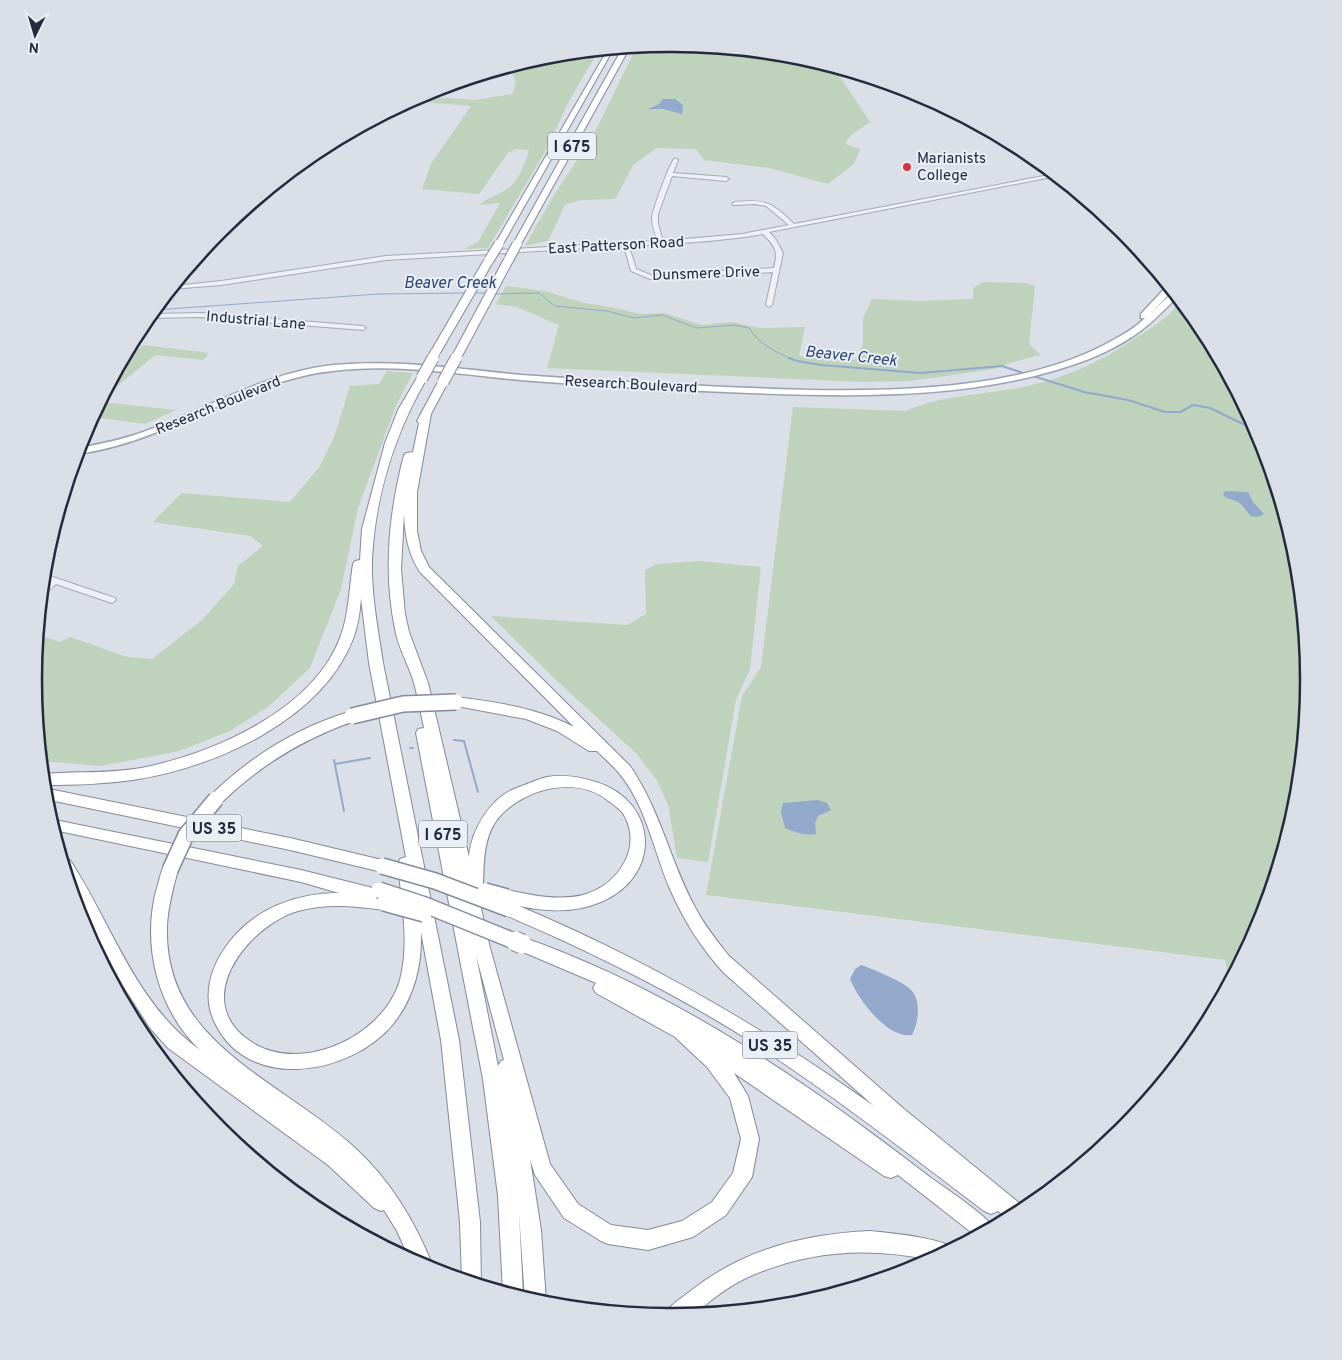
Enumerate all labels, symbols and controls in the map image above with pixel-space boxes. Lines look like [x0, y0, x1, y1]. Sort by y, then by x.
north arrow [10, 10, 60, 60]
text: N [28, 38, 40, 55]
road number: I 675 [548, 132, 596, 160]
place label: Marianists College [917, 150, 986, 186]
marker: Marianists College [901, 161, 913, 173]
street label: East Patterson Road [547, 233, 685, 260]
street label: Dunsmere Drive [652, 263, 760, 286]
water label: Beaver Creek [404, 274, 497, 294]
street label: Industrial Lane [205, 308, 306, 335]
water label: Beaver Creek [804, 342, 899, 372]
street label: Research Boulevard [153, 373, 284, 440]
street label: Research Boulevard [564, 373, 698, 398]
road number: US 35 [186, 814, 242, 841]
road number: I 675 [419, 821, 467, 848]
road number: US 35 [742, 1032, 798, 1058]

